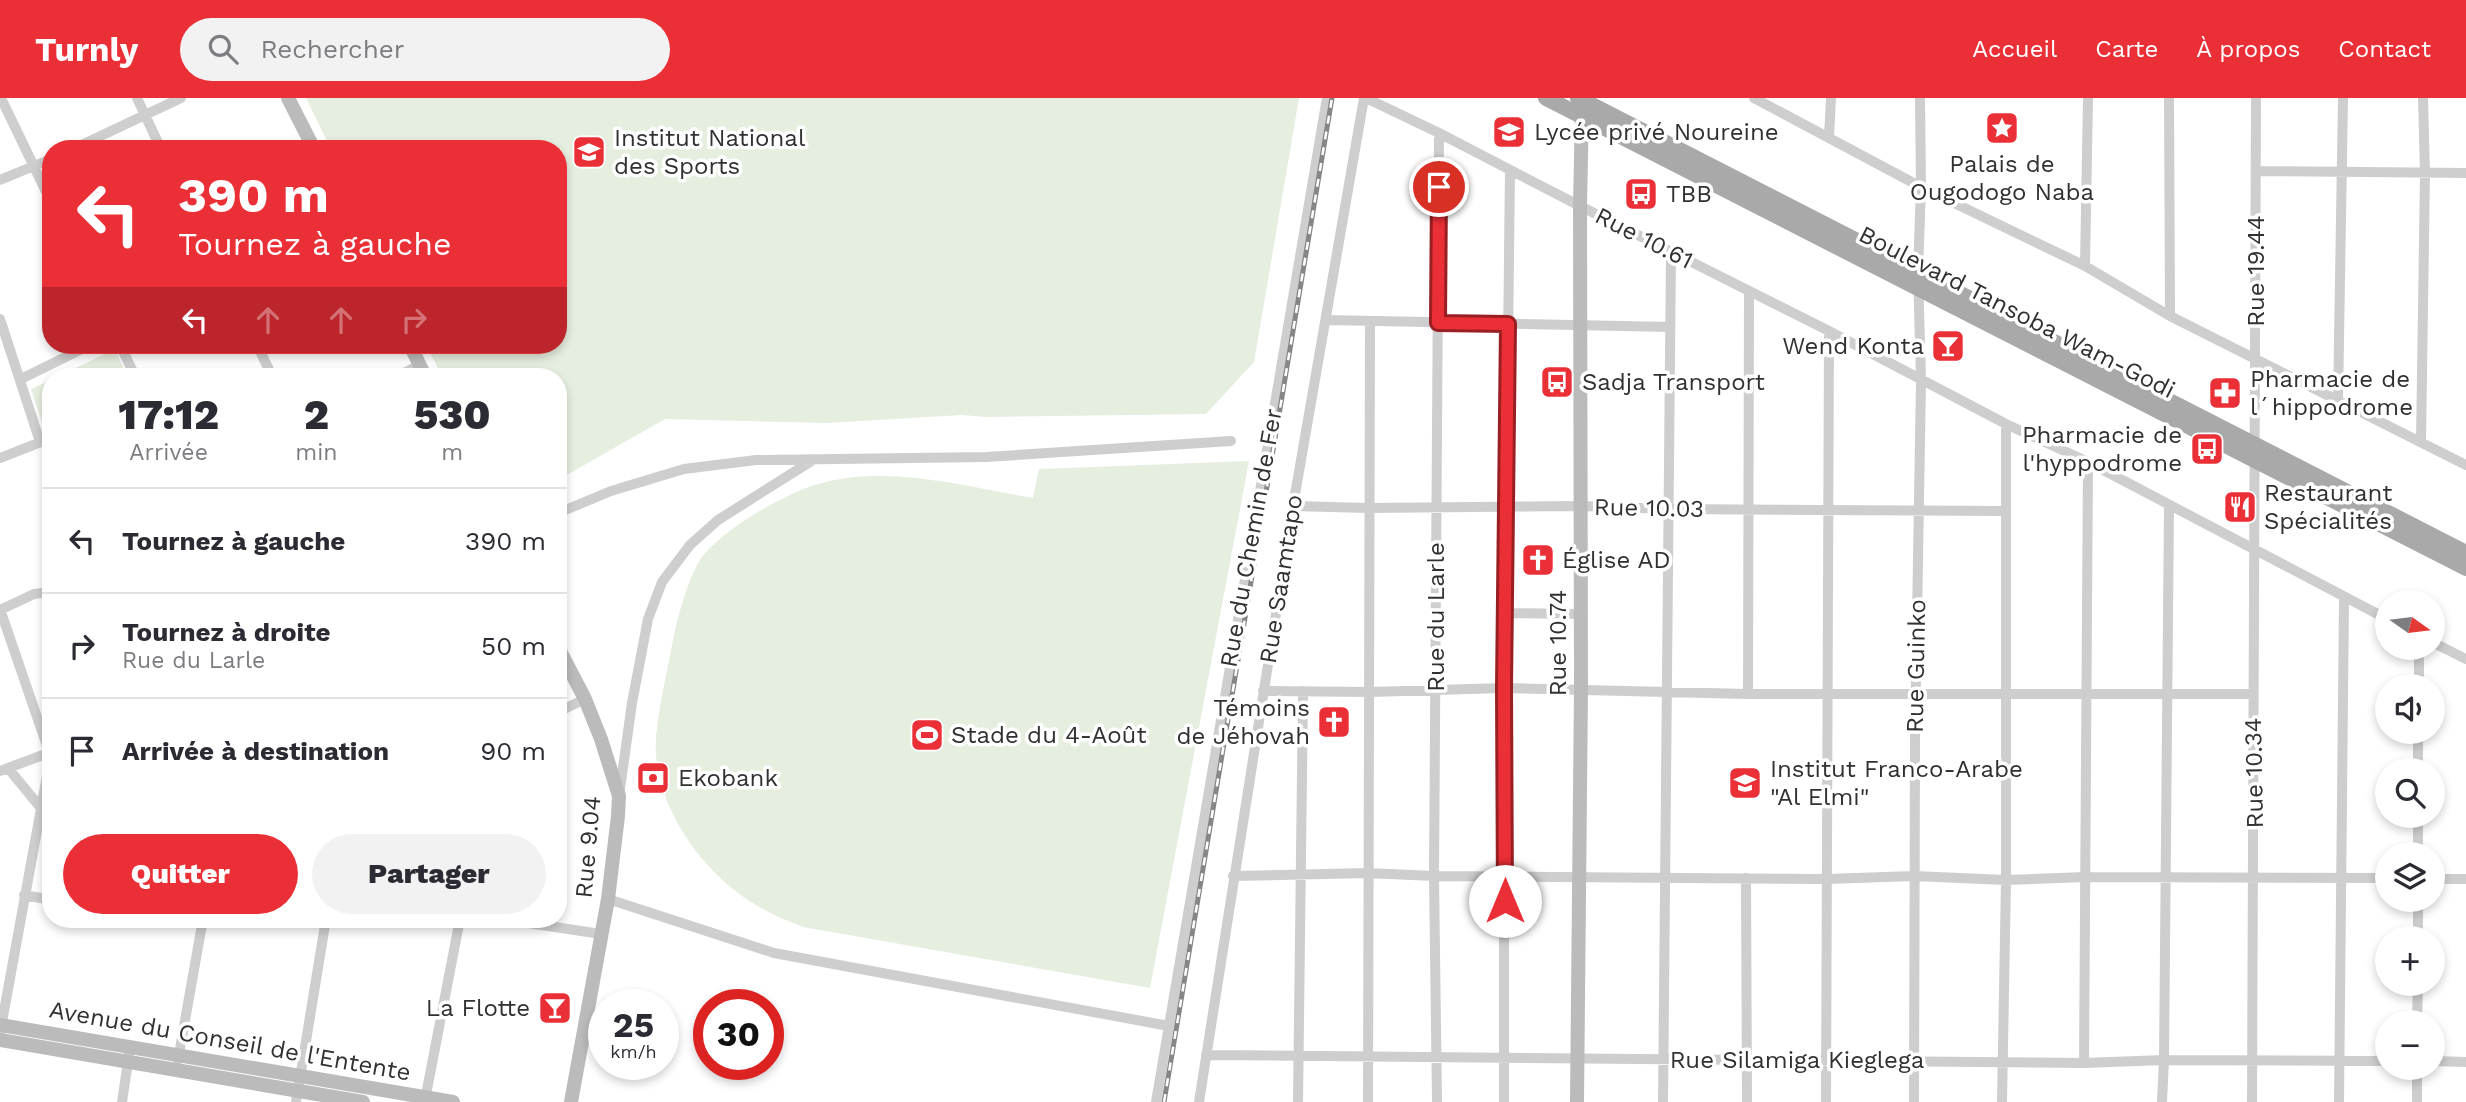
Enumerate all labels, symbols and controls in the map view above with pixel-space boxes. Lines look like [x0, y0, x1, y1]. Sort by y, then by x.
search box [180, 18, 670, 81]
text: Turnly [35, 30, 138, 69]
icon: search [204, 30, 242, 68]
text: Rechercher [260, 34, 404, 64]
text: Accueil [1972, 35, 2057, 63]
text: Carte [2095, 35, 2158, 63]
text: À propos [2196, 35, 2300, 63]
text: Contact [2338, 35, 2431, 63]
place icon: Palais de Ougodogo Naba [1983, 109, 2021, 147]
school or university icon: Lycée privé Noureine [1490, 113, 1528, 151]
place label: Lycée privé Noureine [1534, 118, 1779, 146]
place label: Institut National des Sports [614, 124, 806, 180]
school or university icon: Institut National des Sports [570, 133, 608, 171]
place label: Palais de Ougodogo Naba [1910, 150, 2094, 206]
pin [1409, 157, 1469, 217]
text: 390 m [178, 166, 329, 224]
icon: left [63, 168, 154, 259]
icon: arrive [1420, 168, 1458, 206]
bus stop icon: TBB [1622, 175, 1660, 213]
place label: TBB [1666, 180, 1712, 208]
street label: Rue 10.61 [1591, 202, 1697, 274]
street label: Rue 19.44 [2242, 215, 2270, 327]
street label: Boulevard Tansoba Wam-Godi [1854, 220, 2180, 404]
text: Tournez à gauche [178, 225, 451, 263]
icon: left [176, 301, 214, 339]
icon: ahead [249, 301, 287, 339]
icon: ahead [322, 301, 360, 339]
icon: right [395, 301, 433, 339]
bar icon: Wend Konta [1929, 327, 1967, 365]
place label: Wend Konta [1782, 332, 1924, 360]
bus stop icon: Sadja Transport [1538, 363, 1576, 401]
place label: Pharmacie de l´hippodrome [2250, 365, 2413, 421]
place label: Sadja Transport [1582, 368, 1765, 396]
pharmacy icon: Pharmacie de l´hippodrome [2206, 374, 2244, 412]
text: 17:12 [118, 390, 219, 439]
text: 2 [304, 390, 329, 439]
text: 530 [414, 390, 491, 439]
street label: Rue du Chemin de Fer [1214, 406, 1288, 669]
place label: Pharmacie de l'hyppodrome [2022, 421, 2182, 477]
bus stop icon: Pharmacie de l'hyppodrome [2188, 430, 2226, 468]
text: Arrivée [129, 439, 208, 466]
text: min [295, 439, 338, 466]
text: m [441, 439, 463, 466]
place label: Restaurant Spécialités [2264, 479, 2392, 535]
restaurant icon: Restaurant Spécialités [2221, 488, 2259, 526]
street label: Rue Saamtapo [1254, 493, 1308, 665]
street label: Rue 10.03 [1594, 493, 1704, 523]
icon: left [63, 522, 101, 560]
text: Tournez à gauche [122, 526, 345, 556]
text: 390 m [465, 526, 546, 556]
church icon: Église AD [1519, 541, 1557, 579]
street label: Rue du Larle [1422, 542, 1450, 692]
place label: Église AD [1562, 546, 1671, 574]
street label: Rue 10.74 [1544, 590, 1572, 696]
north arrow [2375, 590, 2445, 660]
map controls [2375, 590, 2445, 1080]
street label: Rue Guinko [1901, 599, 1931, 733]
text: Tournez à droite [122, 617, 331, 647]
icon: right [63, 627, 101, 665]
text: 50 m [481, 631, 546, 661]
text: Rue du Larle [122, 647, 265, 674]
button: sound [2375, 674, 2445, 744]
place label: Témoins de Jéhovah [1176, 694, 1310, 750]
church icon: Témoins de Jéhovah [1315, 703, 1353, 741]
sports icon: Stade du 4-Août [908, 716, 946, 754]
street label: Rue 10.34 [2239, 717, 2269, 829]
place label: Stade du 4-Août [951, 721, 1146, 749]
icon: arrive [63, 732, 101, 770]
text: Arrivée à destination [122, 736, 389, 766]
text: 90 m [480, 736, 546, 766]
place label: Institut Franco-Arabe "Al Elmi" [1770, 755, 2023, 811]
button: search [2375, 758, 2445, 828]
bank icon: Ekobank [634, 759, 672, 797]
place label: Ekobank [678, 764, 778, 792]
school or university icon: Institut Franco-Arabe "Al Elmi" [1726, 764, 1764, 802]
street label: Rue 9.04 [570, 795, 606, 899]
button: Quitter [63, 834, 298, 914]
button: Partager [312, 834, 546, 914]
button: layers [2375, 842, 2445, 912]
position arrow [1468, 864, 1542, 938]
button: + [2375, 926, 2445, 996]
bar icon: La Flotte [536, 989, 574, 1027]
speed limit sign: 30 [693, 989, 784, 1080]
place label: La Flotte [426, 994, 530, 1022]
street label: Avenue du Conseil de l'Entente [47, 995, 413, 1087]
text: 25 [613, 1004, 654, 1046]
button: − [2375, 1010, 2445, 1080]
text: km/h [610, 1041, 657, 1062]
street label: Rue Silamiga Kieglega [1670, 1046, 1924, 1074]

